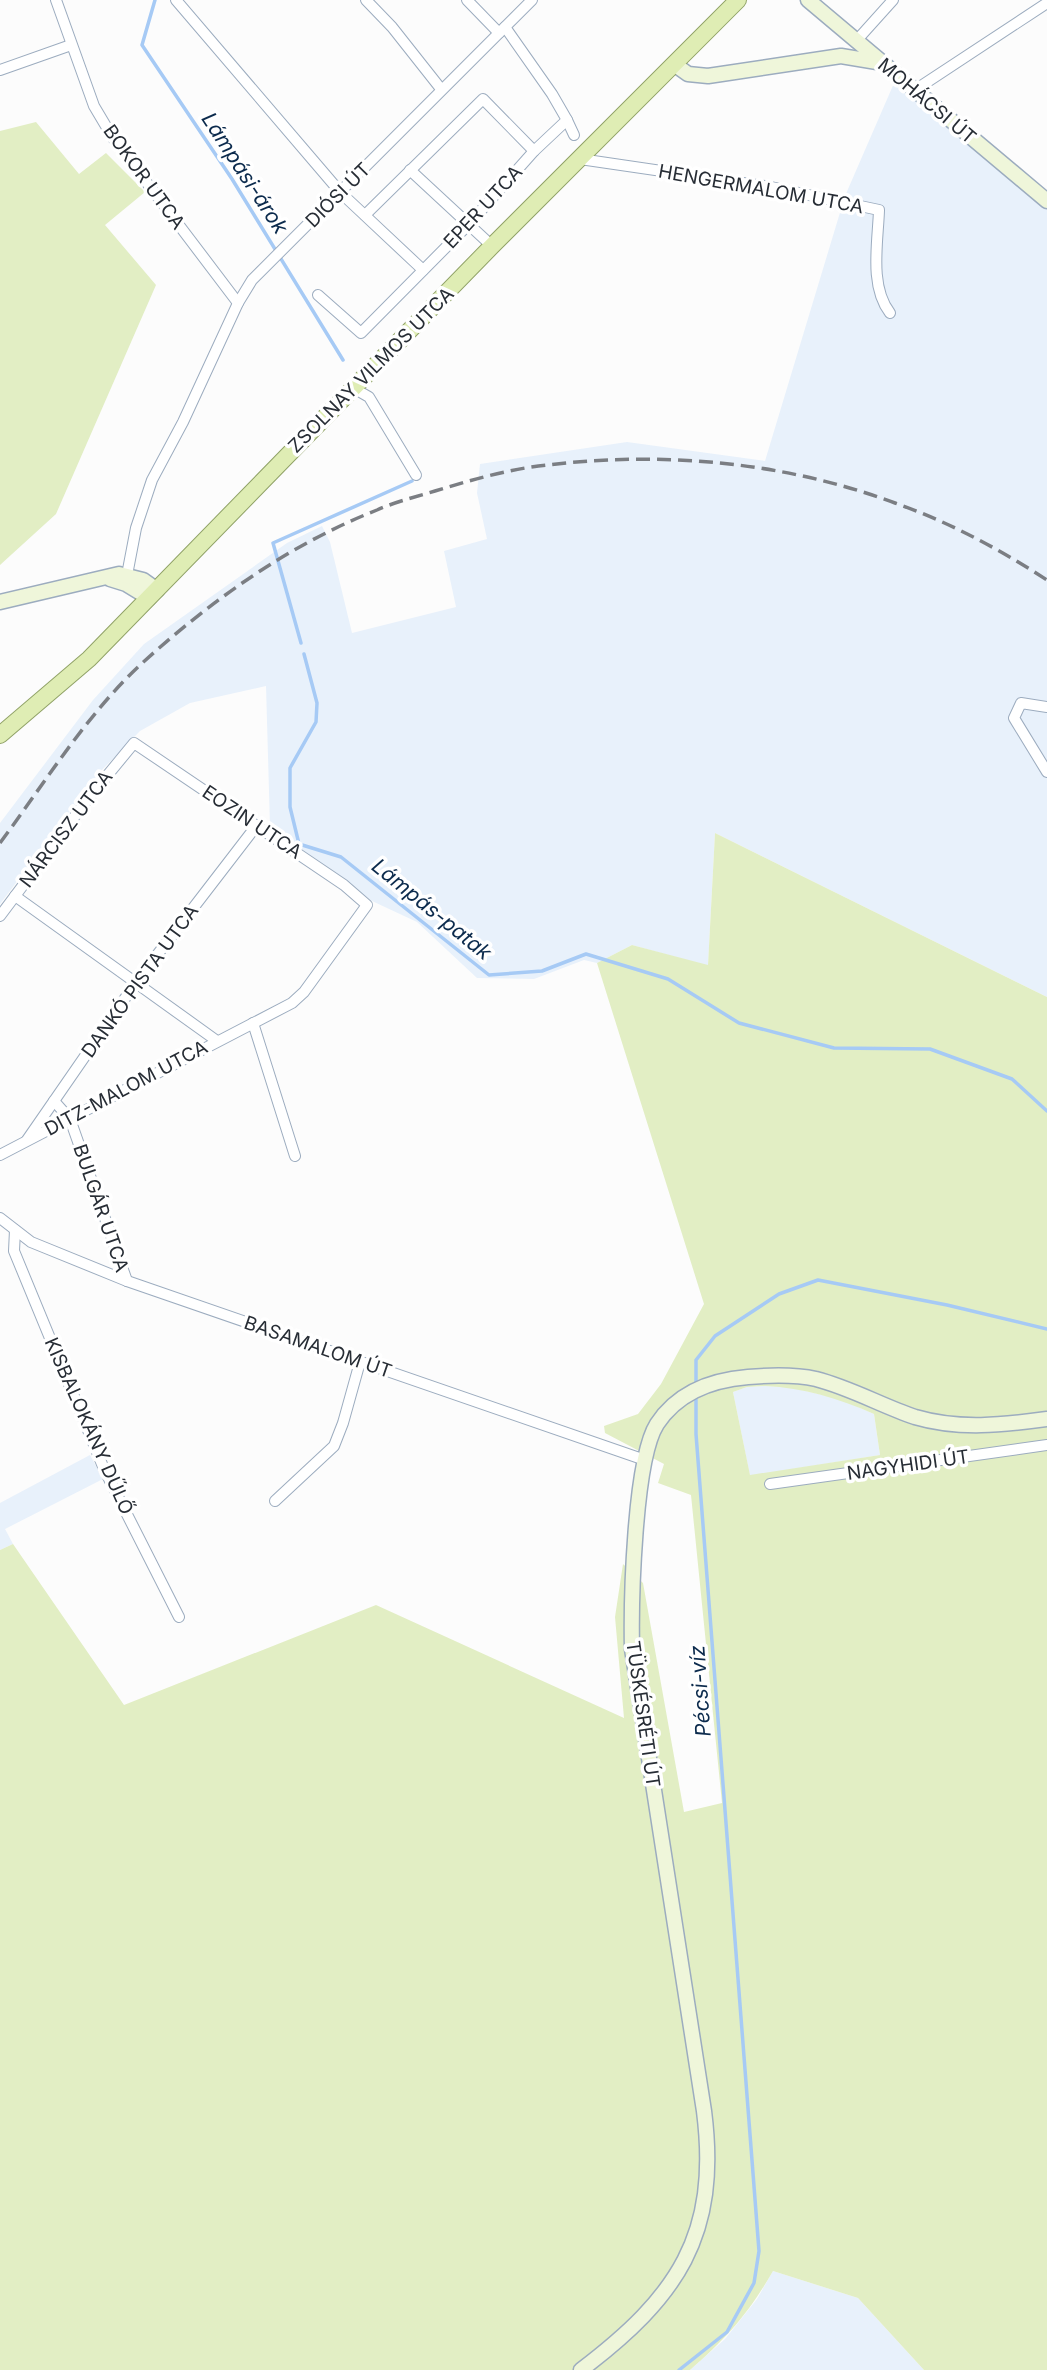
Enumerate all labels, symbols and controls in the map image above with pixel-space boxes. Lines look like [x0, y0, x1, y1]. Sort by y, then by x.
street label: MOHÁCSI ÚT [873, 52, 981, 149]
water label: Lámpási-árok [197, 108, 294, 239]
street label: BOKOR UTCA [98, 120, 190, 234]
street label: DIÓSI ÚT [300, 157, 375, 232]
street label: HENGERMALOM UTCA [657, 160, 865, 218]
street label: EPER UTCA [439, 161, 527, 253]
street label: ZSOLNAY VILMOS UTCA [284, 283, 458, 457]
street label: NÁRCISZ UTCA [14, 765, 117, 892]
street label: EOZIN UTCA [198, 780, 306, 864]
water label: Lámpás-patak [367, 853, 497, 965]
street label: DANKÓ PISTA UTCA [77, 900, 203, 1062]
street label: DITZ-MALOM UTCA [41, 1035, 211, 1141]
street label: BULGÁR UTCA [68, 1141, 135, 1275]
street label: BASAMALOM ÚT [241, 1310, 395, 1383]
street label: KISBALOKÁNY DŰLŐ [40, 1334, 139, 1518]
street label: NAGYHIDI ÚT [845, 1444, 971, 1485]
street label: TÜSKÉSRÉTI ÚT [621, 1639, 666, 1789]
water label: Pécsi-víz [684, 1644, 716, 1738]

